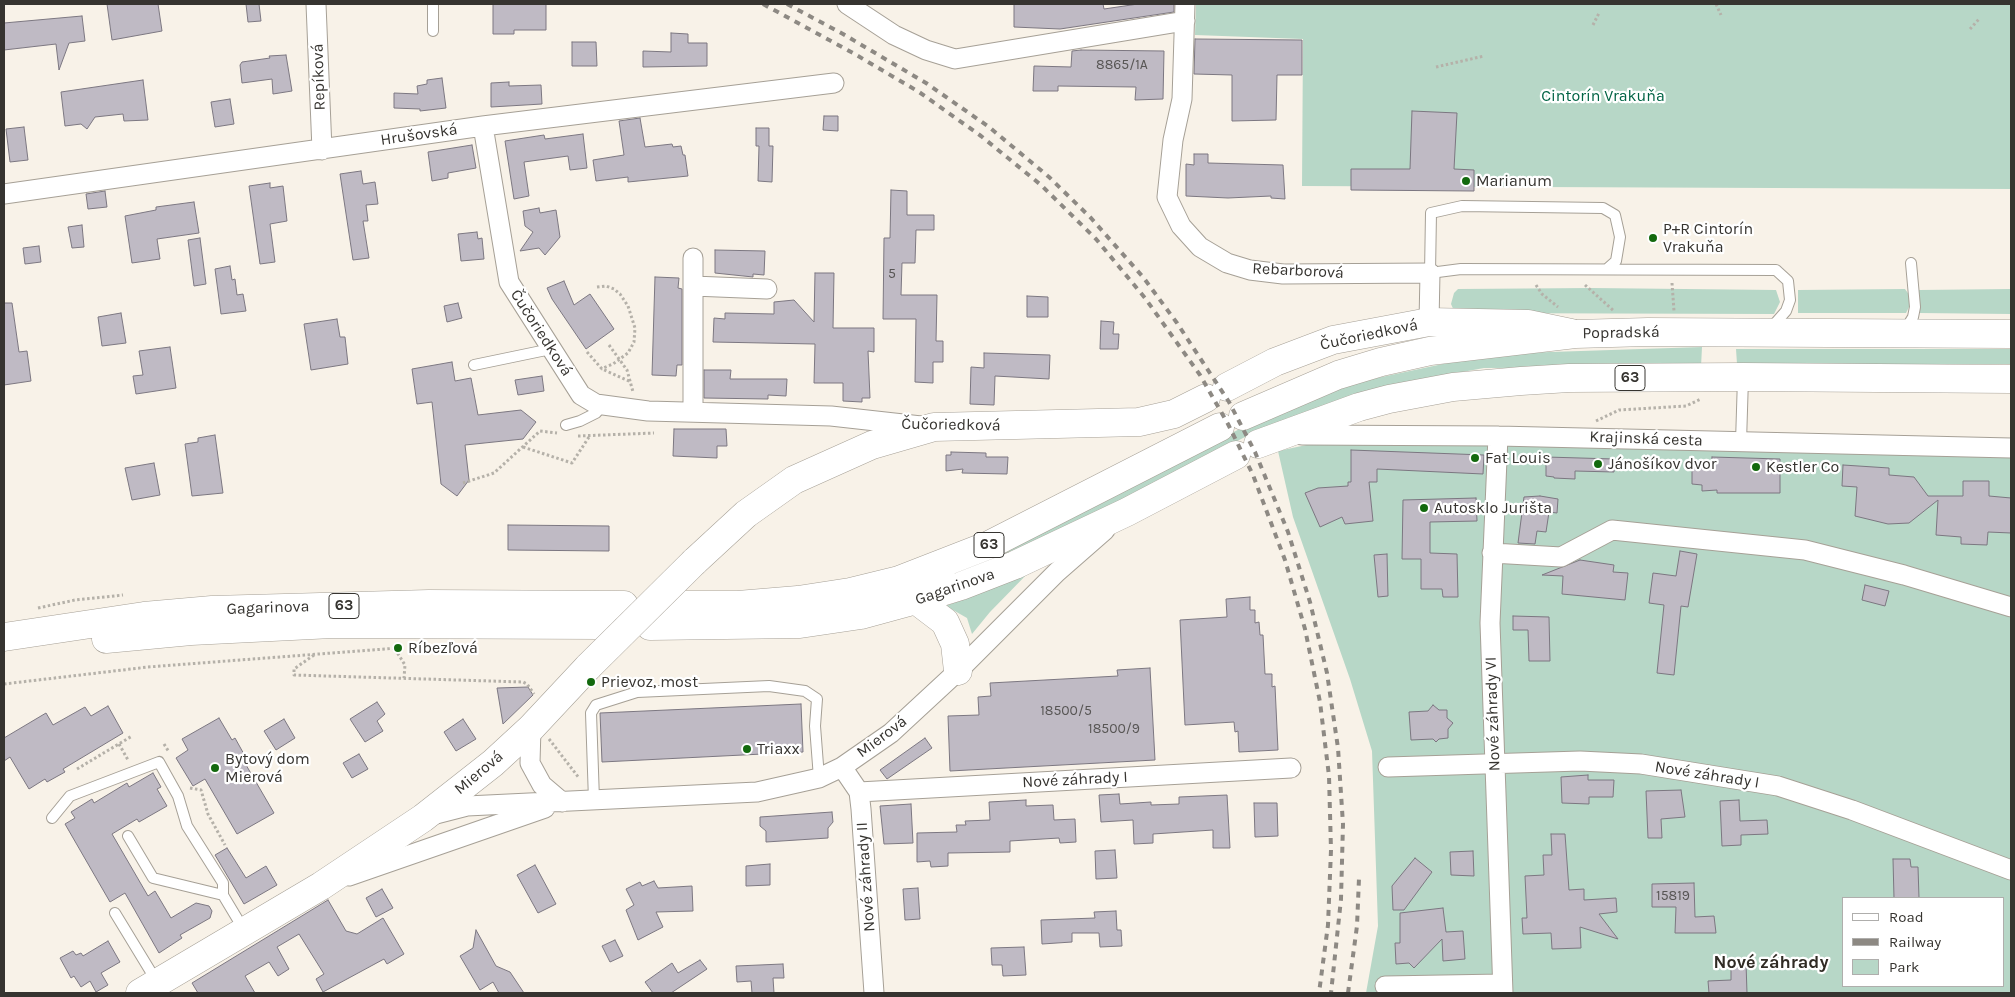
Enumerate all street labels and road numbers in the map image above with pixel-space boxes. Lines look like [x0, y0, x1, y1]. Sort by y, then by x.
street label: Repíková [308, 43, 330, 111]
street label: Hrušovská [379, 120, 459, 150]
street label: Rebarborová [1252, 259, 1344, 283]
street label: Čučoriedková [506, 286, 576, 380]
street label: Čučoriedková [1318, 315, 1420, 355]
street label: Popradská [1582, 323, 1660, 343]
road number: 63 [1615, 366, 1645, 390]
street label: Čučoriedková [901, 415, 1001, 435]
street label: Krajinská cesta [1589, 427, 1703, 451]
road number: 63 [974, 532, 1004, 558]
street label: Gagarinova [913, 564, 997, 610]
road number: 63 [329, 594, 359, 618]
street label: Gagarinova [226, 597, 310, 619]
street label: Nové záhrady VI [1481, 656, 1505, 772]
street label: Mierová [853, 712, 911, 762]
street label: Mierová [451, 747, 507, 799]
street label: Nové záhrady I [1653, 757, 1761, 793]
street label: Nové záhrady I [1022, 768, 1128, 792]
street label: Nové záhrady II [853, 821, 879, 933]

